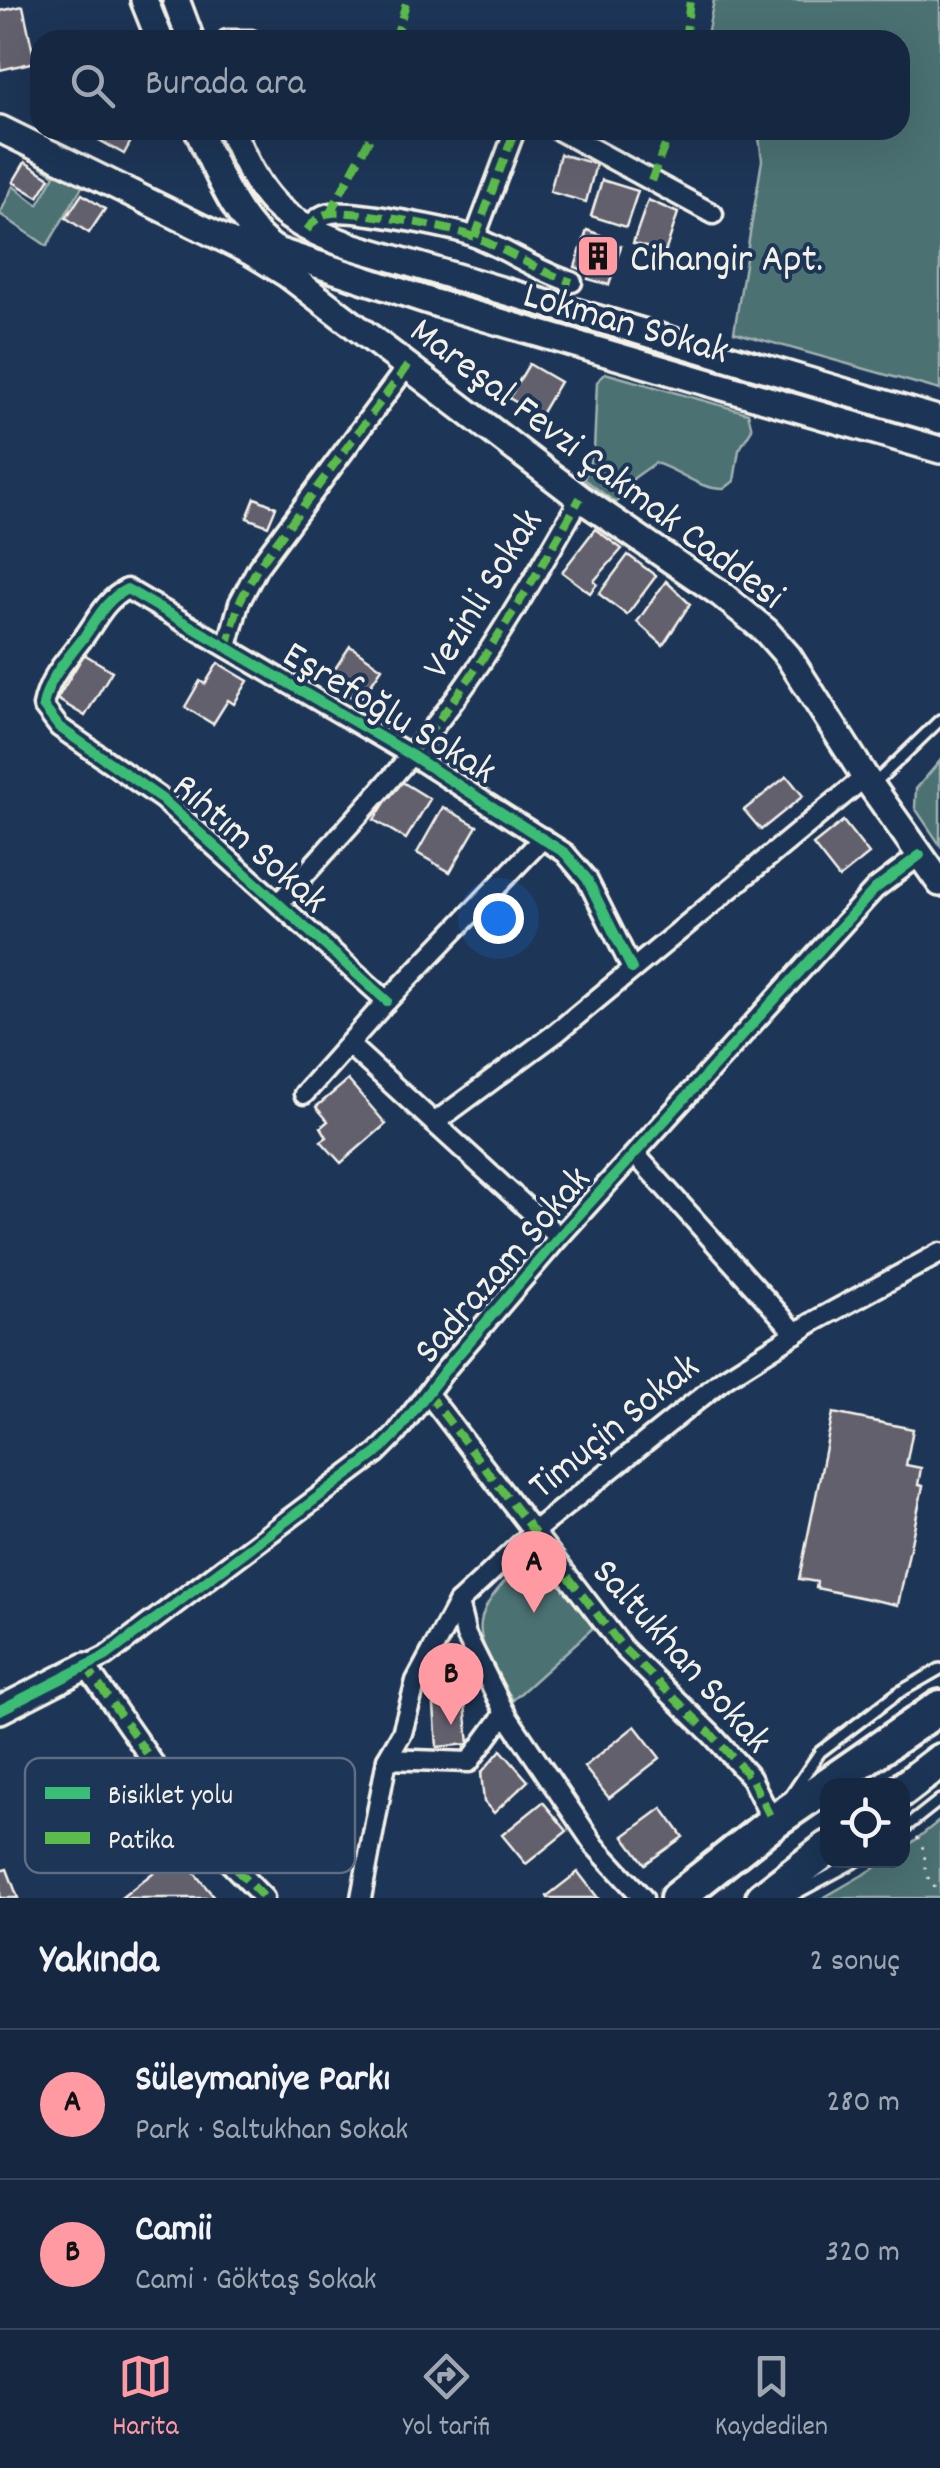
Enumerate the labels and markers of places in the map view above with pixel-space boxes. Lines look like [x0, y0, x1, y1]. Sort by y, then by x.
building icon: Cihangir Apt. [575, 233, 621, 279]
place label: Cihangir Apt. [630, 234, 823, 291]
pin: A [502, 1530, 566, 1613]
pin: B [418, 1642, 484, 1725]

